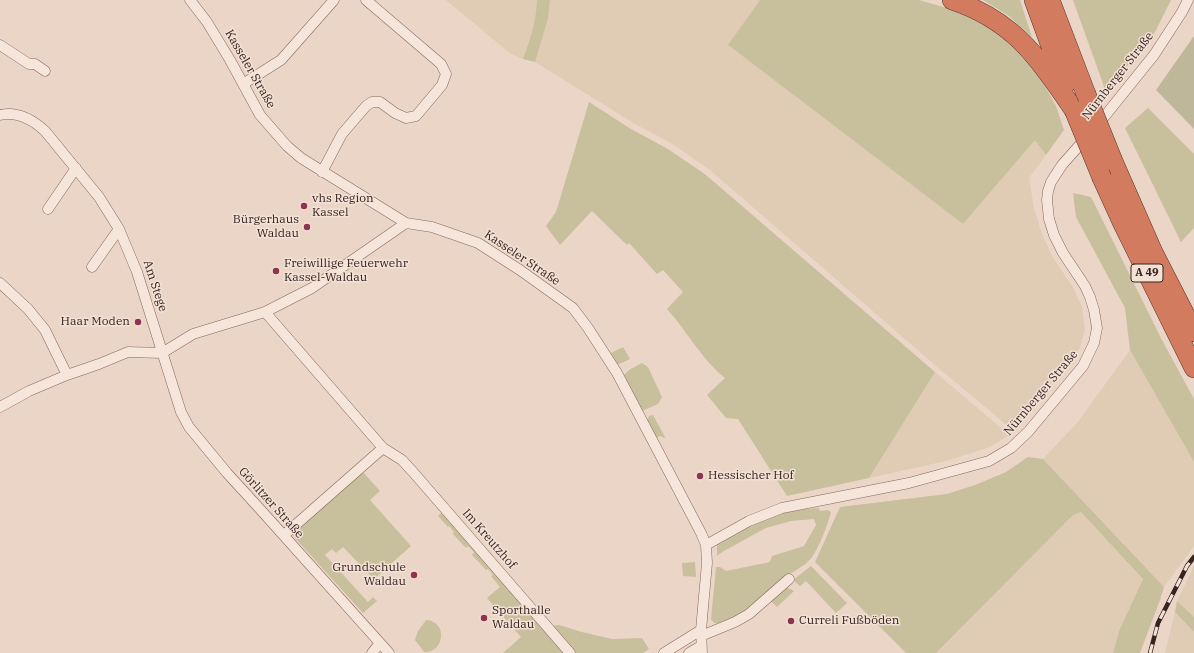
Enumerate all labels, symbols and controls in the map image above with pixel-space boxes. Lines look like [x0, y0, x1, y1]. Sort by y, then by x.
street label: Kasseler Straße [222, 27, 278, 111]
street label: Nürnberger Straße [1079, 29, 1157, 123]
place label: vhs Region Kassel [312, 192, 374, 220]
marker: vhs Region Kassel [299, 201, 309, 211]
place label: Bürgerhaus Waldau [233, 213, 299, 241]
marker: Bürgerhaus Waldau [302, 222, 312, 232]
street label: Kasseler Straße [481, 227, 563, 289]
place label: Freiwillige Feuerwehr Kassel-Waldau [284, 257, 408, 285]
street label: Am Stege [140, 259, 170, 313]
road number: A 49 [1131, 264, 1163, 282]
marker: Freiwillige Feuerwehr Kassel-Waldau [271, 266, 281, 276]
place label: Haar Moden [61, 315, 130, 329]
marker: Haar Moden [133, 317, 143, 327]
street label: Nürnberger Straße [1001, 347, 1081, 439]
street label: Görlitzer Straße [235, 465, 307, 541]
place label: Hessischer Hof [708, 469, 794, 483]
marker: Hessischer Hof [695, 471, 705, 481]
street label: Im Kreutzhof [459, 506, 519, 572]
place label: Grundschule Waldau [332, 561, 406, 589]
marker: Grundschule Waldau [409, 570, 419, 580]
place label: Sporthalle Waldau [492, 604, 551, 632]
marker: Sporthalle Waldau [479, 613, 489, 623]
place label: Curreli Fußböden [799, 614, 899, 628]
marker: Curreli Fußböden [786, 616, 796, 626]

